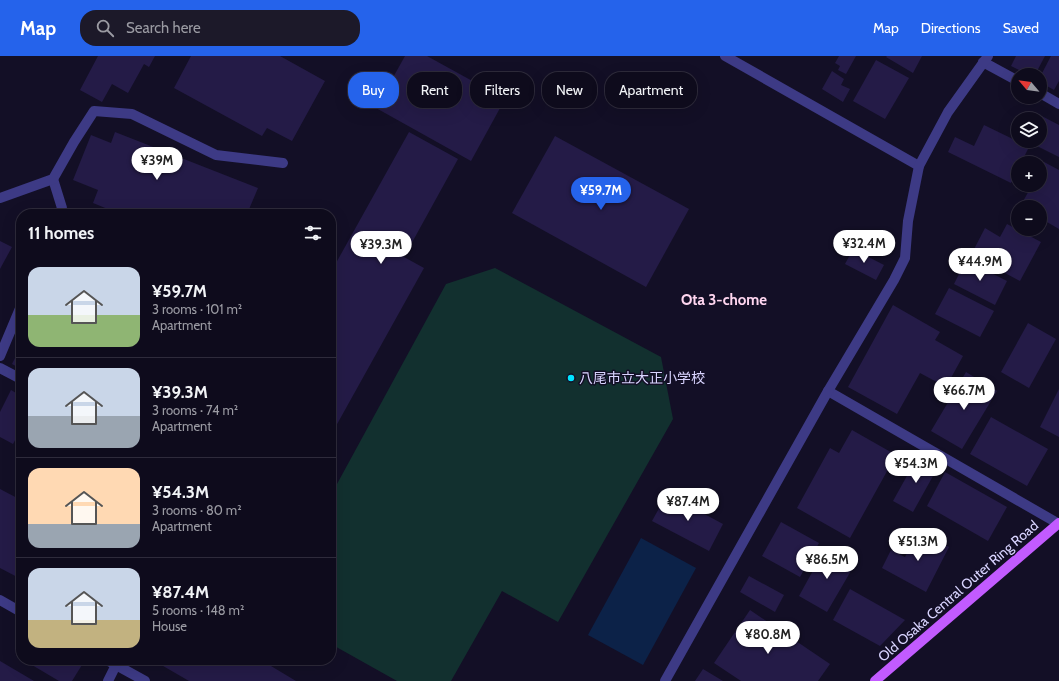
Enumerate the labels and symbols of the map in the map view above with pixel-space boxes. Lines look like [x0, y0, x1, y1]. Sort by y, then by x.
north arrow [1011, 68, 1047, 104]
pin: ¥39M [133, 147, 181, 181]
pin: ¥59.7M [568, 177, 634, 211]
pin: ¥32.4M [831, 230, 897, 264]
pin: ¥39.3M [348, 231, 414, 265]
pin: ¥44.9M [947, 248, 1013, 282]
district label: Ota 3-chome [681, 291, 767, 309]
place label: 八尾市立大正小学校 [579, 369, 705, 387]
marker: 八尾市立大正小学校 [566, 373, 576, 383]
pin: ¥66.7M [931, 377, 997, 411]
pin: ¥54.3M [883, 450, 949, 484]
pin: ¥87.4M [655, 488, 721, 522]
street label: Old Osaka Central Outer Ring Road [874, 516, 1042, 666]
pin: ¥51.3M [885, 528, 951, 562]
pin: ¥86.5M [794, 546, 860, 580]
pin: ¥80.8M [735, 621, 801, 655]

